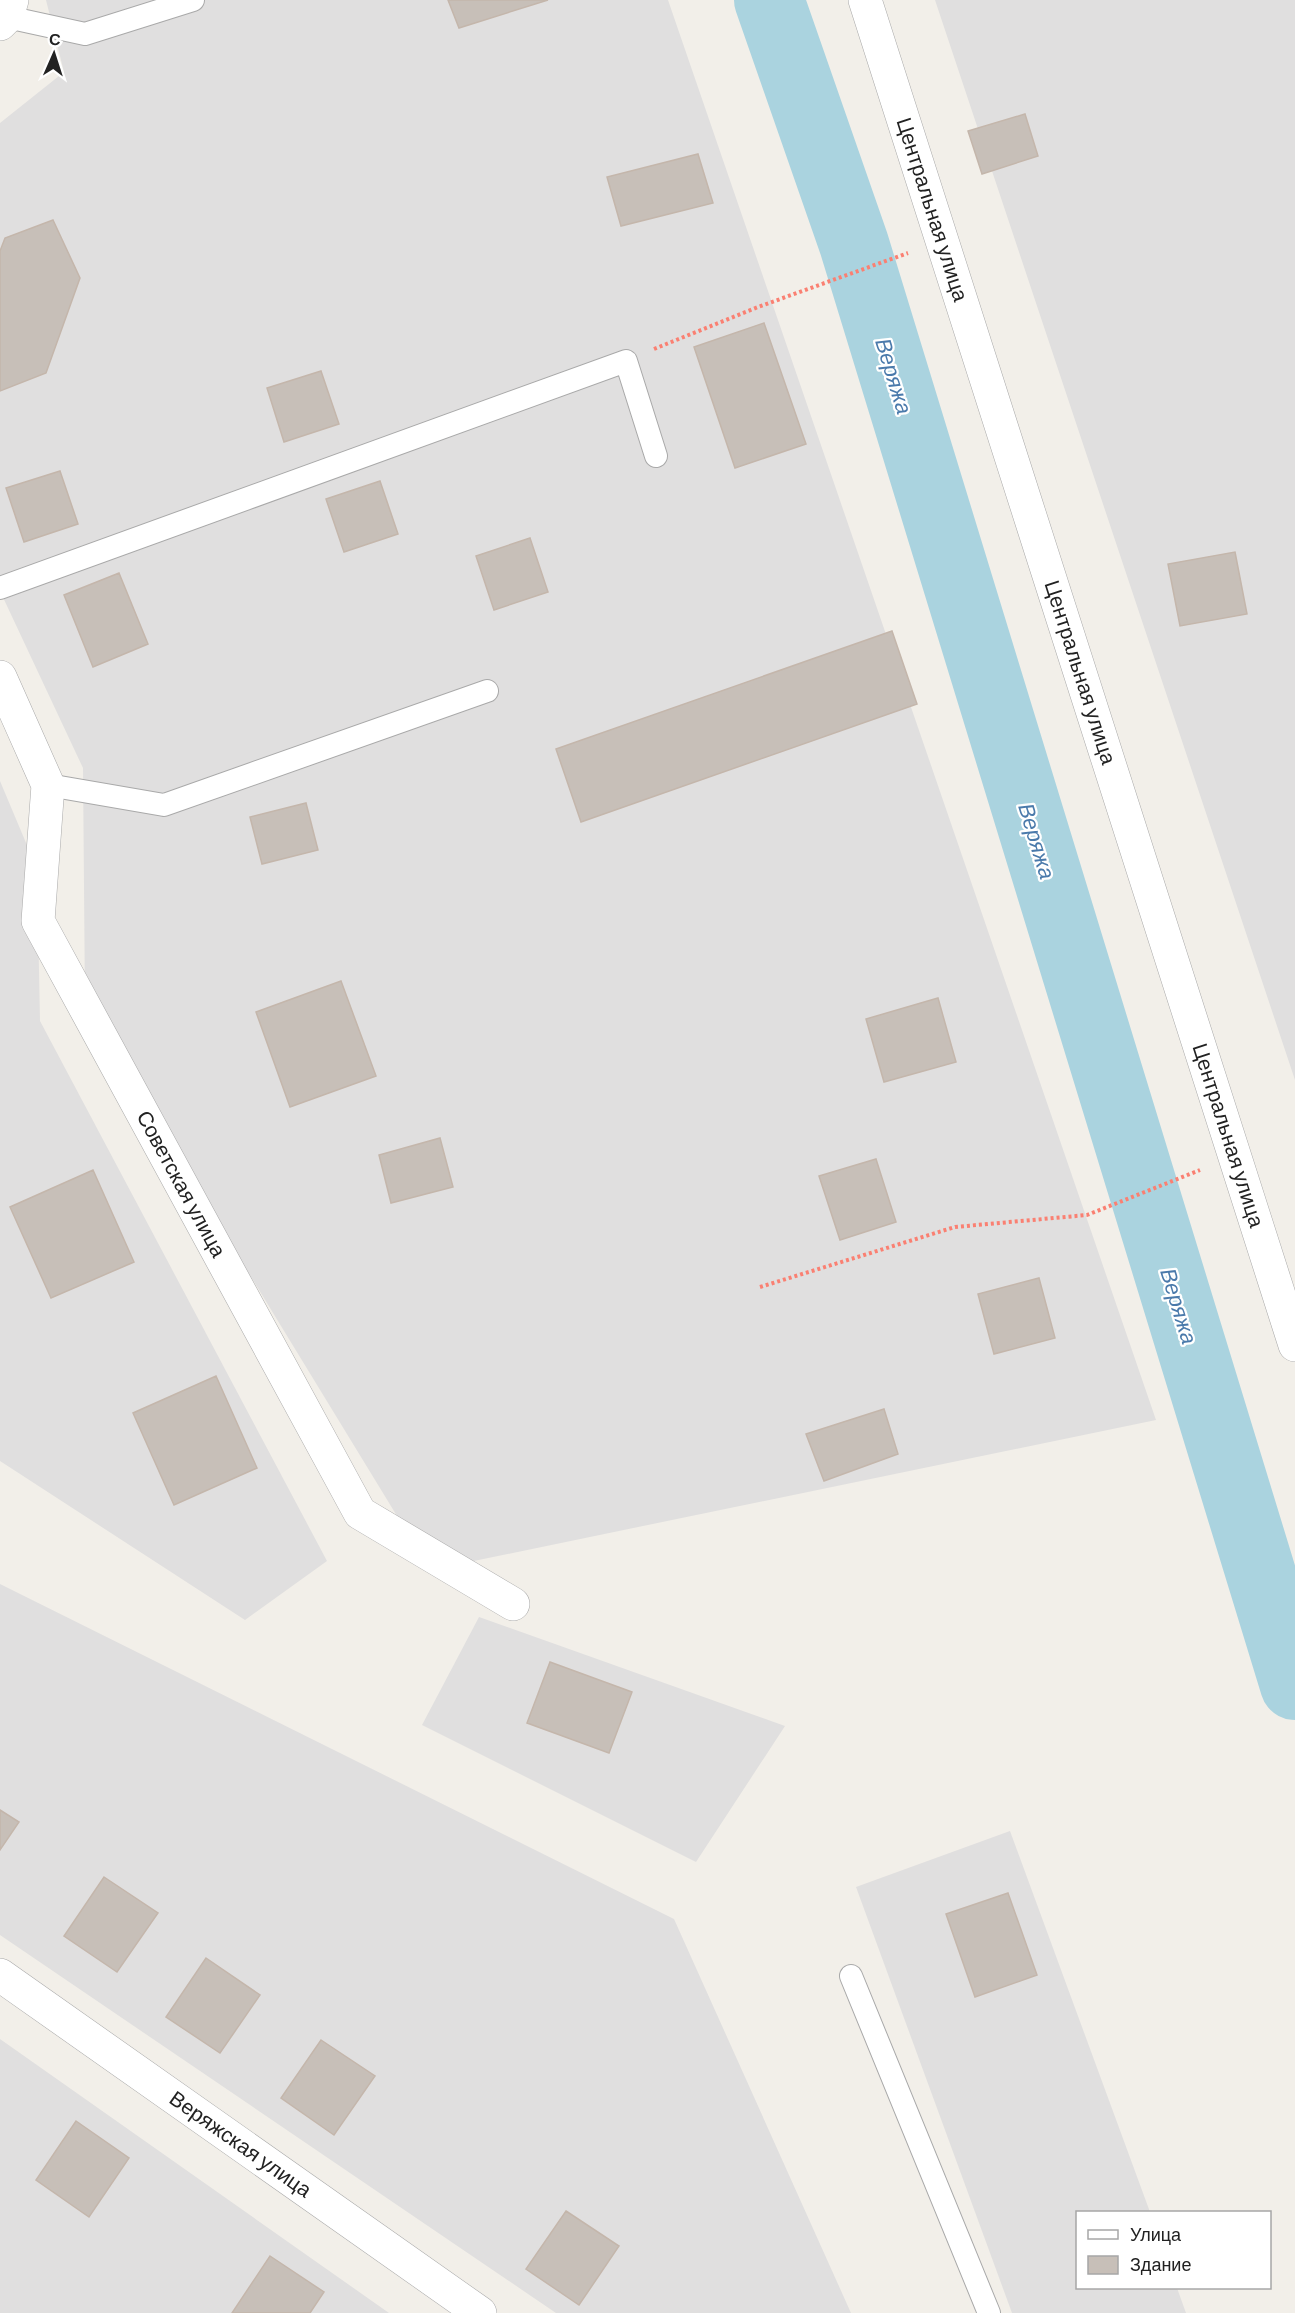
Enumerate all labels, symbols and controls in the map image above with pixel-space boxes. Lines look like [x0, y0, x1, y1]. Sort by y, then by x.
north arrow [24, 24, 84, 84]
text: С [49, 29, 62, 48]
street label: Центральная улица [892, 114, 975, 304]
water label: Веряжа [870, 335, 919, 417]
street label: Центральная улица [1040, 577, 1123, 767]
water label: Веряжа [1013, 800, 1062, 882]
street label: Центральная улица [1188, 1040, 1271, 1230]
street label: Советская улица [132, 1106, 233, 1261]
water label: Веряжа [1155, 1265, 1204, 1347]
street label: Веряжская улица [165, 2085, 317, 2202]
legend [1076, 2211, 1271, 2289]
text: Улица [1130, 2223, 1182, 2245]
text: Здание [1130, 2253, 1191, 2275]

